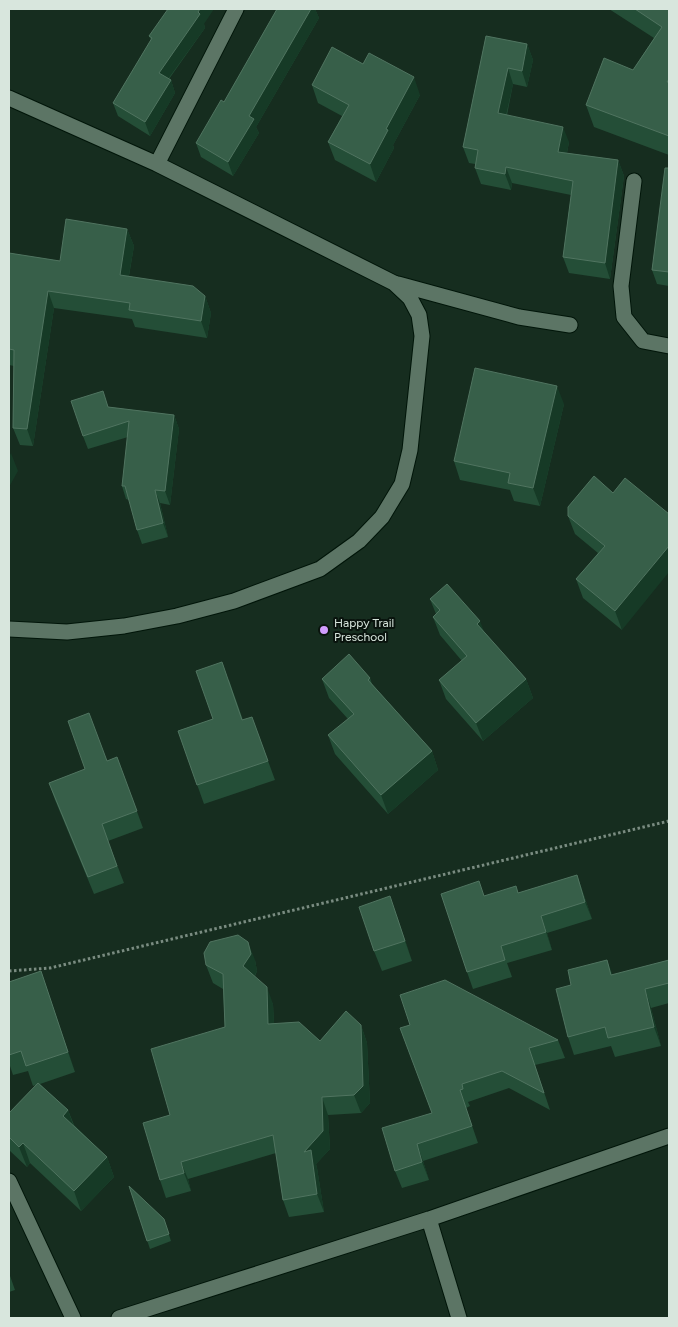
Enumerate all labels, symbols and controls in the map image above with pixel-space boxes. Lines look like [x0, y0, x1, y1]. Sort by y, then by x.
place label: Happy Trail Preschool [334, 616, 394, 644]
marker: Happy Trail Preschool [318, 624, 330, 636]

